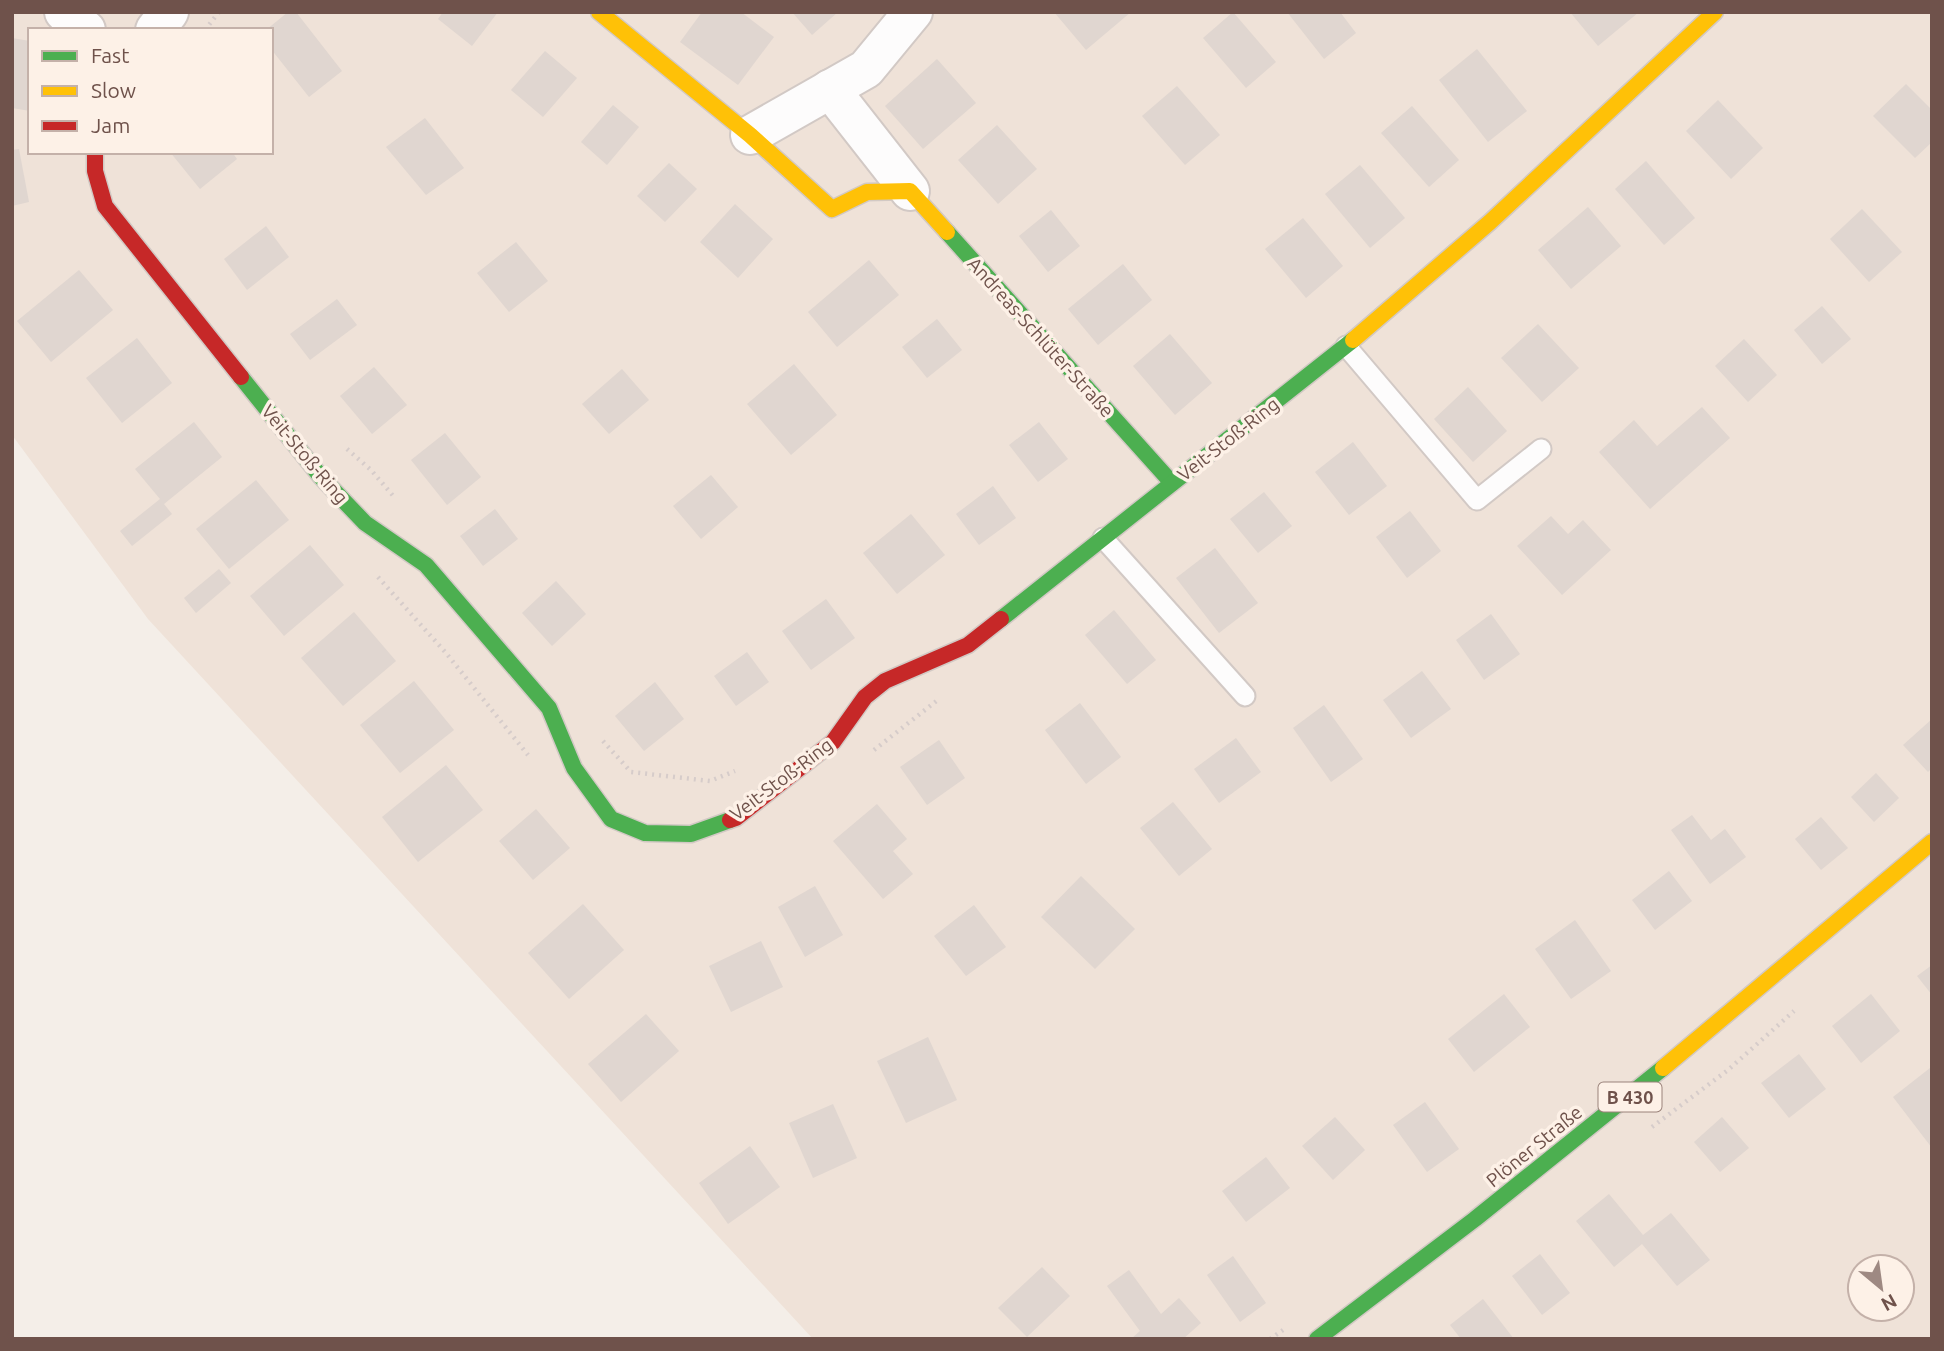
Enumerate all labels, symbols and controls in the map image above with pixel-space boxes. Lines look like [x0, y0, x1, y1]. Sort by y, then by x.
legend [28, 28, 273, 154]
text: Fast [91, 43, 129, 67]
text: Slow [91, 78, 136, 102]
text: Jam [91, 113, 130, 137]
street label: Andreas-Schlüter-Straße [963, 253, 1119, 421]
street label: Veit-Stoß-Ring [1173, 393, 1283, 485]
street label: Veit-Stoß-Ring [257, 400, 353, 508]
street label: Veit-Stoß-Ring [725, 733, 837, 825]
road number: B 430 [1598, 1082, 1662, 1112]
street label: Plöner Straße [1482, 1101, 1586, 1191]
north arrow [1846, 1253, 1916, 1323]
text: N [1878, 1290, 1901, 1316]

